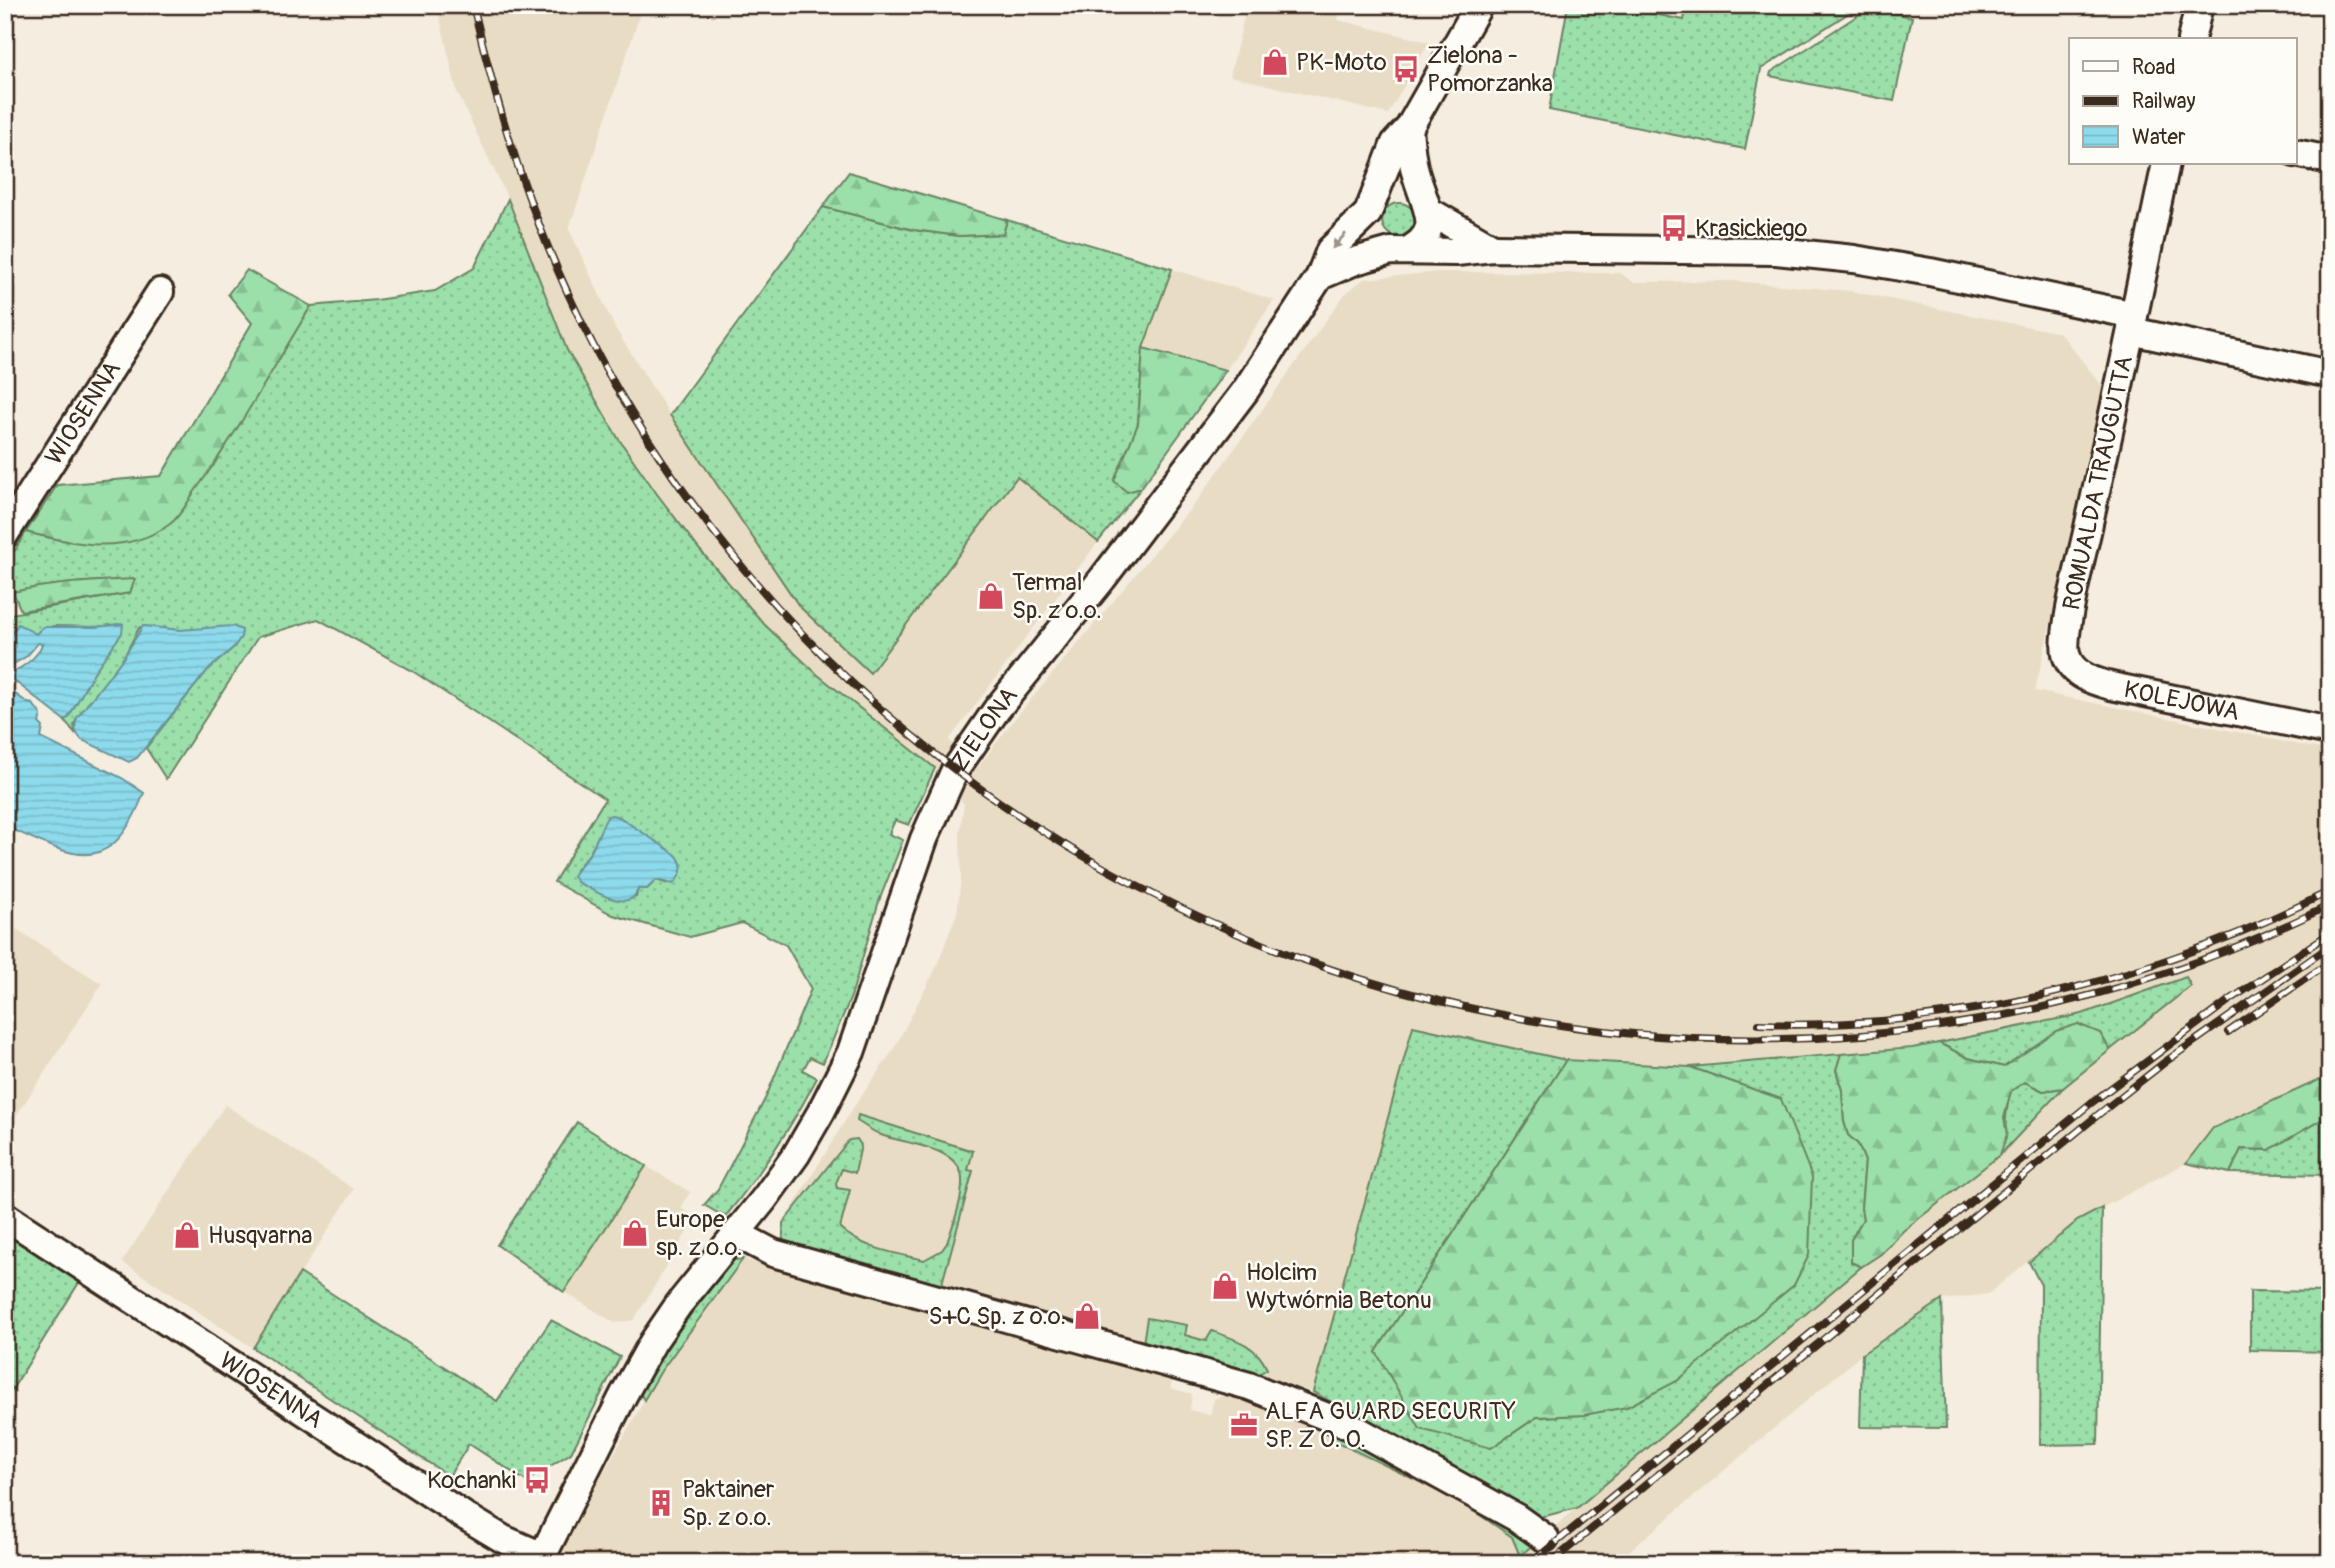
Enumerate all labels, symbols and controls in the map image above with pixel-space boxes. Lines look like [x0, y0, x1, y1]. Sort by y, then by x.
legend [2069, 38, 2296, 164]
place label: Zielona - Pomorzanka [1427, 41, 1553, 98]
shop icon: PK-Moto [1260, 47, 1290, 77]
place label: PK-Moto [1296, 48, 1387, 77]
bus stop icon: Zielona - Pomorzanka [1391, 54, 1421, 84]
text: Road [2132, 54, 2176, 81]
text: Railway [2132, 88, 2196, 115]
text: Water [2132, 124, 2186, 151]
bus stop icon: Krasickiego [1659, 213, 1689, 243]
place label: Krasickiego [1695, 214, 1808, 243]
one-way arrow [1331, 232, 1347, 249]
street label: ROMUALDA TRAUGUTTA [2057, 353, 2139, 613]
street label: WIOSENNA [39, 355, 127, 470]
place label: Termal Sp. z o.o. [1012, 568, 1102, 625]
shop icon: Termal Sp. z o.o. [976, 581, 1006, 611]
street label: KOLEJOWA [2121, 675, 2242, 727]
street label: ZIELONA [944, 681, 1023, 777]
place label: Europe sp. z o.o. [656, 1205, 743, 1262]
shop icon: Europe sp. z o.o. [620, 1218, 650, 1248]
shop icon: Husqvarna [172, 1220, 202, 1250]
place label: Husqvarna [208, 1221, 313, 1250]
place label: Holcim Wytwórnia Betonu [1246, 1258, 1432, 1315]
shop icon: Holcim Wytwórnia Betonu [1210, 1271, 1240, 1301]
shop icon: S+C Sp. z o.o. [1072, 1301, 1102, 1331]
place label: S+C Sp. z o.o. [929, 1302, 1066, 1331]
street label: WIOSENNA [214, 1346, 328, 1434]
place label: ALFA GUARD SECURITY SP. Z O. O. [1265, 1397, 1516, 1454]
office icon: ALFA GUARD SECURITY SP. Z O. O. [1229, 1410, 1259, 1440]
bus stop icon: Kochanki [522, 1465, 552, 1495]
place label: Kochanki [427, 1466, 516, 1495]
place label: Paktainer Sp. z o.o. [682, 1475, 775, 1532]
building icon: Paktainer Sp. z o.o. [646, 1488, 676, 1518]

